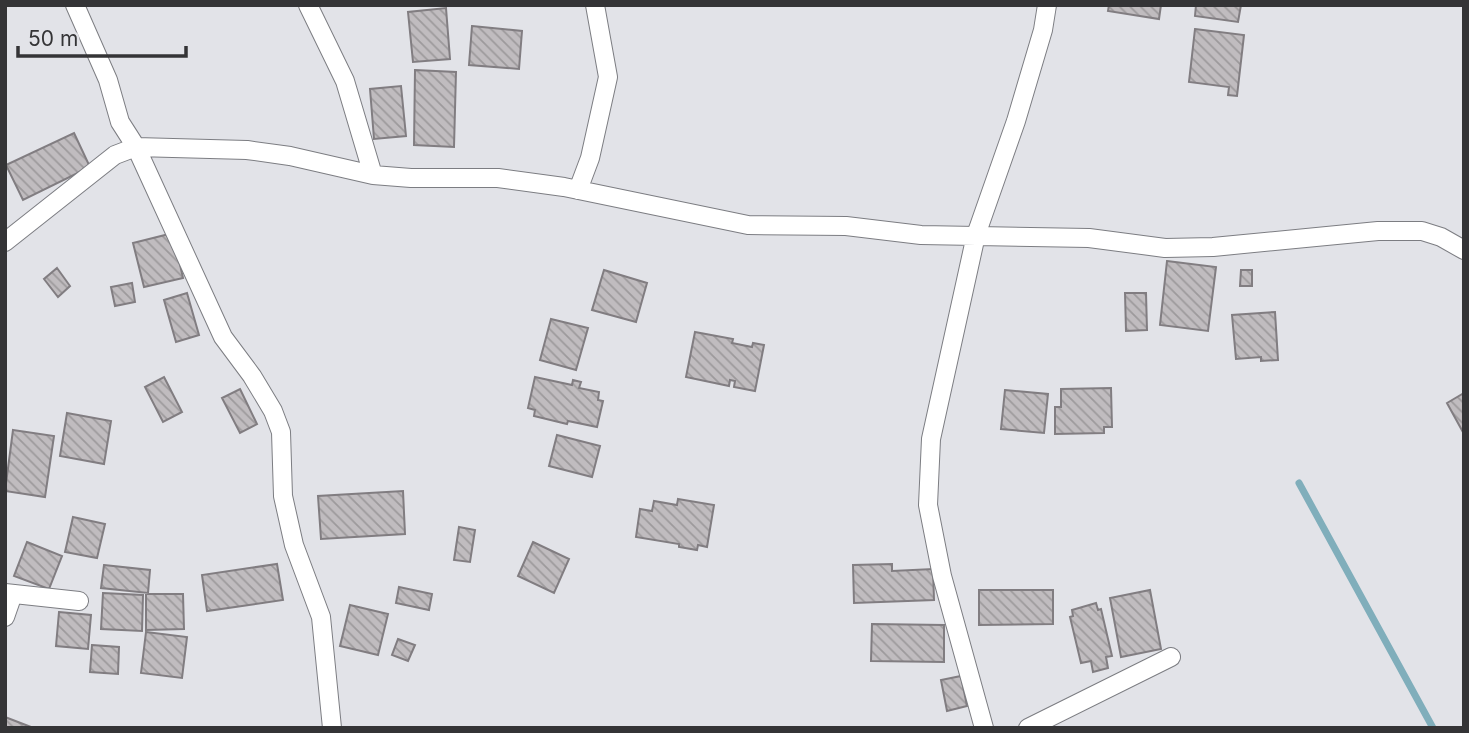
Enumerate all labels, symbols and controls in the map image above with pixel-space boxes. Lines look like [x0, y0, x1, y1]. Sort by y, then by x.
scale bar [18, 14, 186, 58]
text: 50 m [28, 26, 78, 51]

